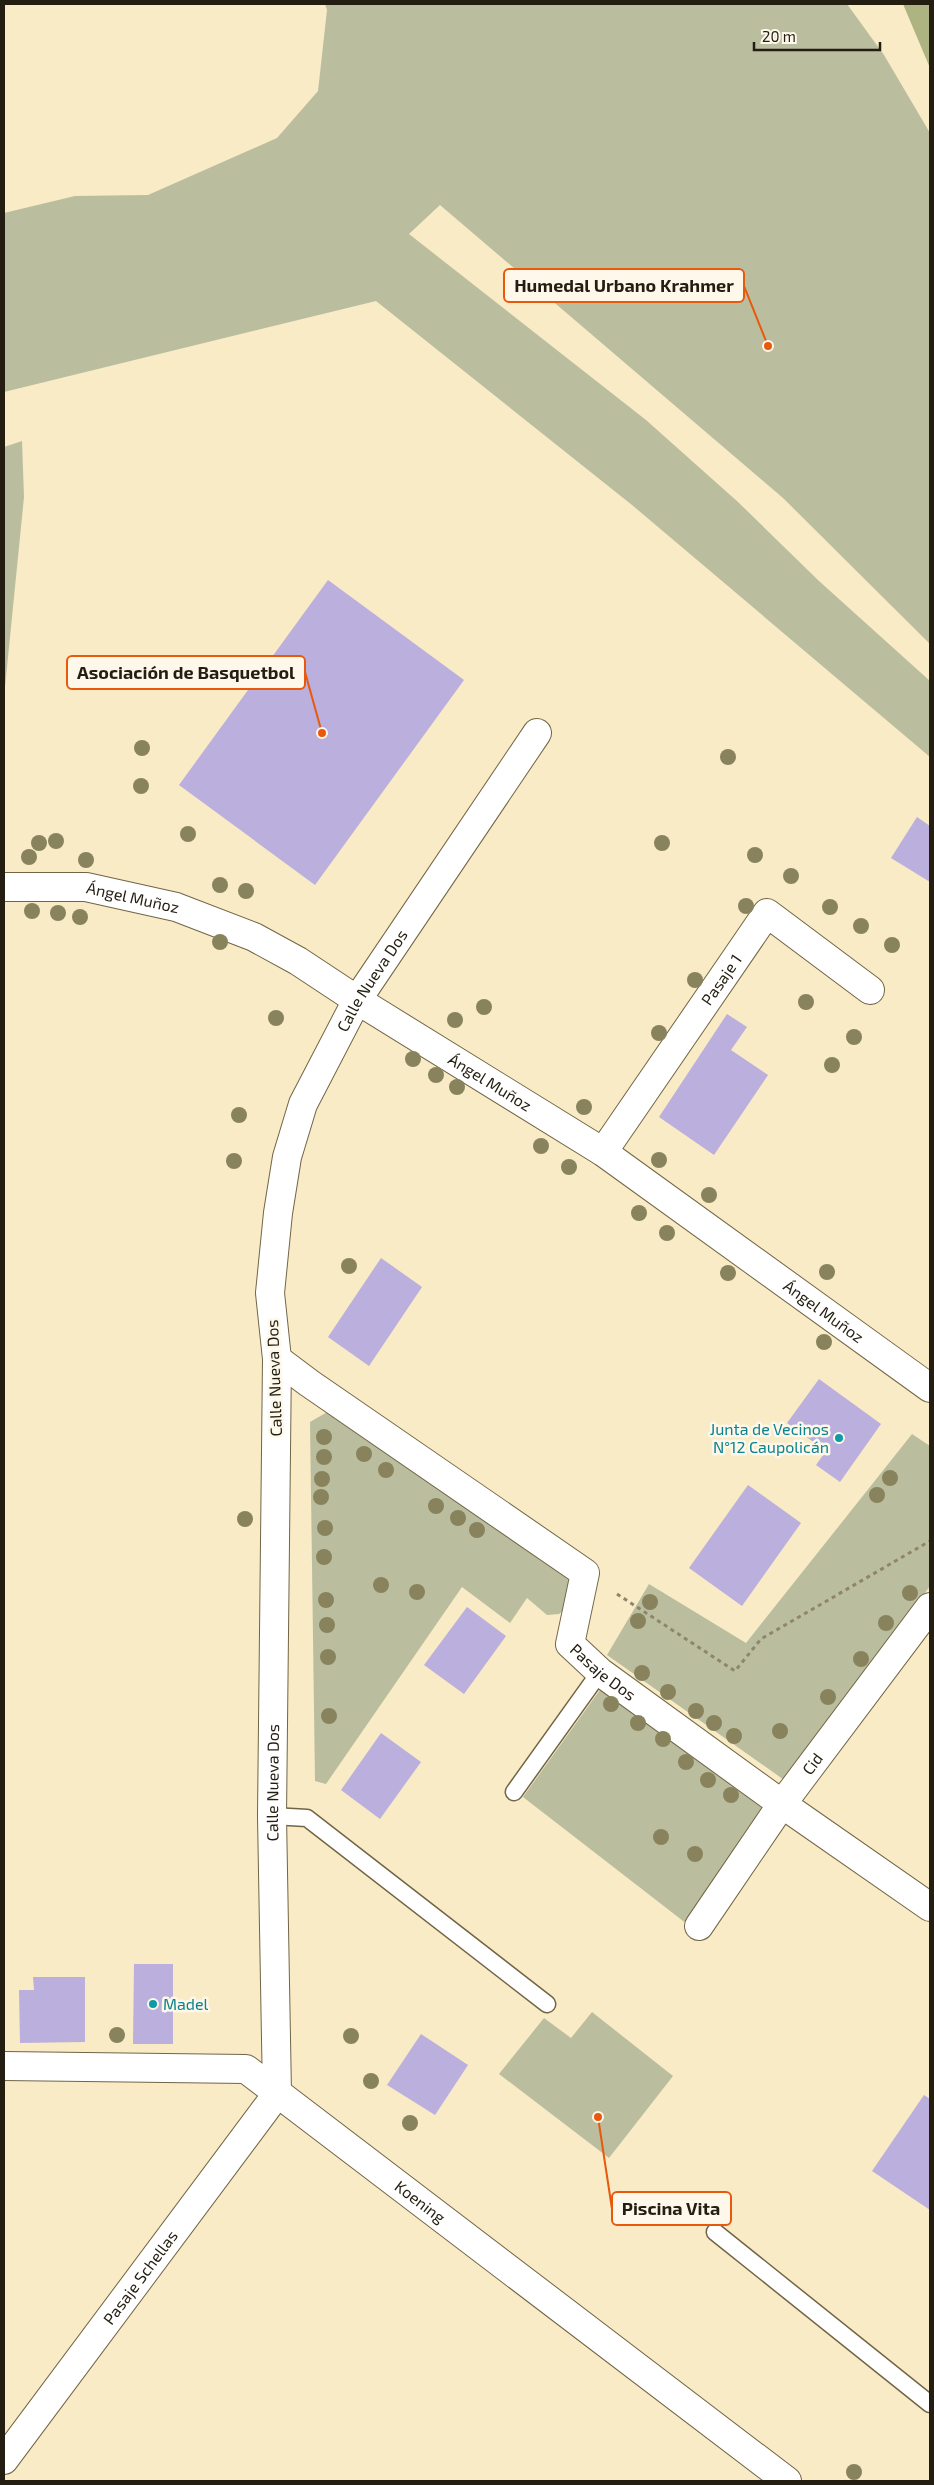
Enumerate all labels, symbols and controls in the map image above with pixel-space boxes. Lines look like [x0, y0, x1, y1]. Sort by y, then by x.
scale bar [754, 20, 880, 52]
text: 20 m [762, 27, 796, 45]
callout: Humedal Urbano Krahmer [504, 269, 744, 302]
text: Humedal Urbano Krahmer [514, 274, 734, 296]
callout: Asociación de Basquetbol [67, 656, 305, 689]
text: Asociación de Basquetbol [77, 661, 295, 683]
street label: Ángel Muñoz [85, 877, 181, 916]
street label: Calle Nueva Dos [332, 926, 411, 1035]
street label: Pasaje 1 [697, 950, 745, 1009]
street label: Ángel Muñoz [445, 1049, 535, 1115]
street label: Ángel Muñoz [780, 1276, 868, 1346]
street label: Calle Nueva Dos [262, 1319, 285, 1437]
place label: Junta de Vecinos N°12 Caupolicán [710, 1419, 829, 1456]
marker: Junta de Vecinos N°12 Caupolicán [833, 1432, 845, 1444]
street label: Pasaje Dos [567, 1639, 640, 1704]
street label: Calle Nueva Dos [262, 1724, 282, 1841]
street label: Cid [798, 1749, 826, 1778]
place label: Madel [163, 1994, 209, 2013]
marker: Madel [147, 1998, 159, 2010]
street label: Koening [392, 2176, 450, 2227]
callout: Piscina Vita [612, 2192, 731, 2225]
text: Piscina Vita [622, 2197, 720, 2219]
street label: Pasaje Schellas [99, 2226, 181, 2328]

